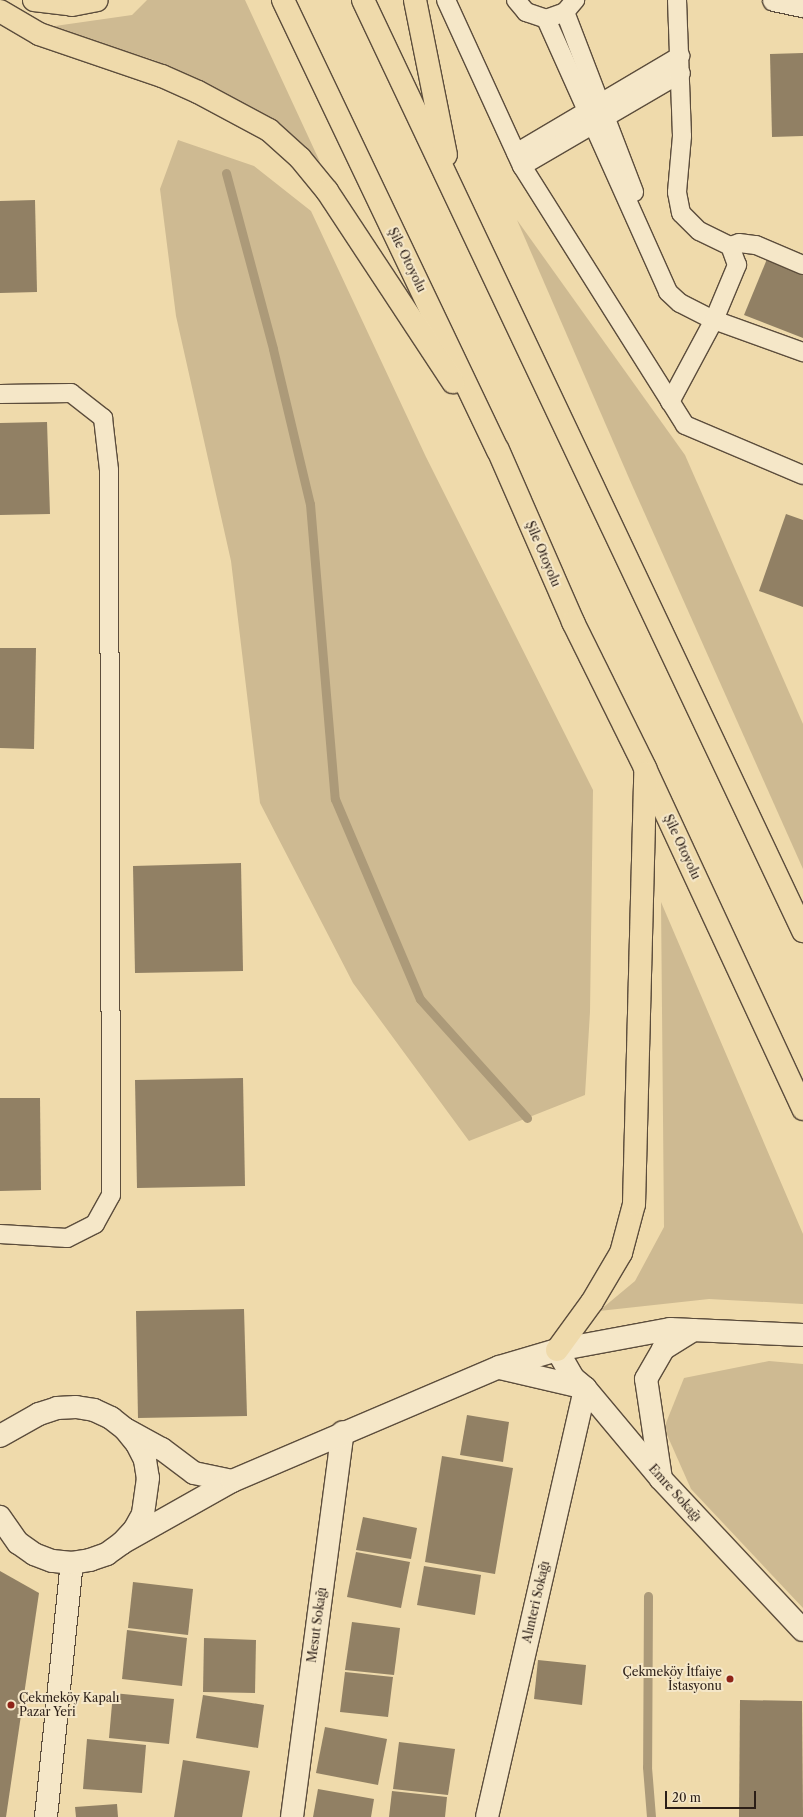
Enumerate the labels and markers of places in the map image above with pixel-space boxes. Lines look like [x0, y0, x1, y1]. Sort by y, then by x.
place label: Çekmeköy İtfaiye İstasyonu [622, 1665, 722, 1693]
marker: Çekmeköy İtfaiye İstasyonu [725, 1674, 735, 1684]
place label: Çekmeköy Kapalı Pazar Yeri [19, 1691, 120, 1719]
marker: Çekmeköy Kapalı Pazar Yeri [6, 1700, 16, 1710]

